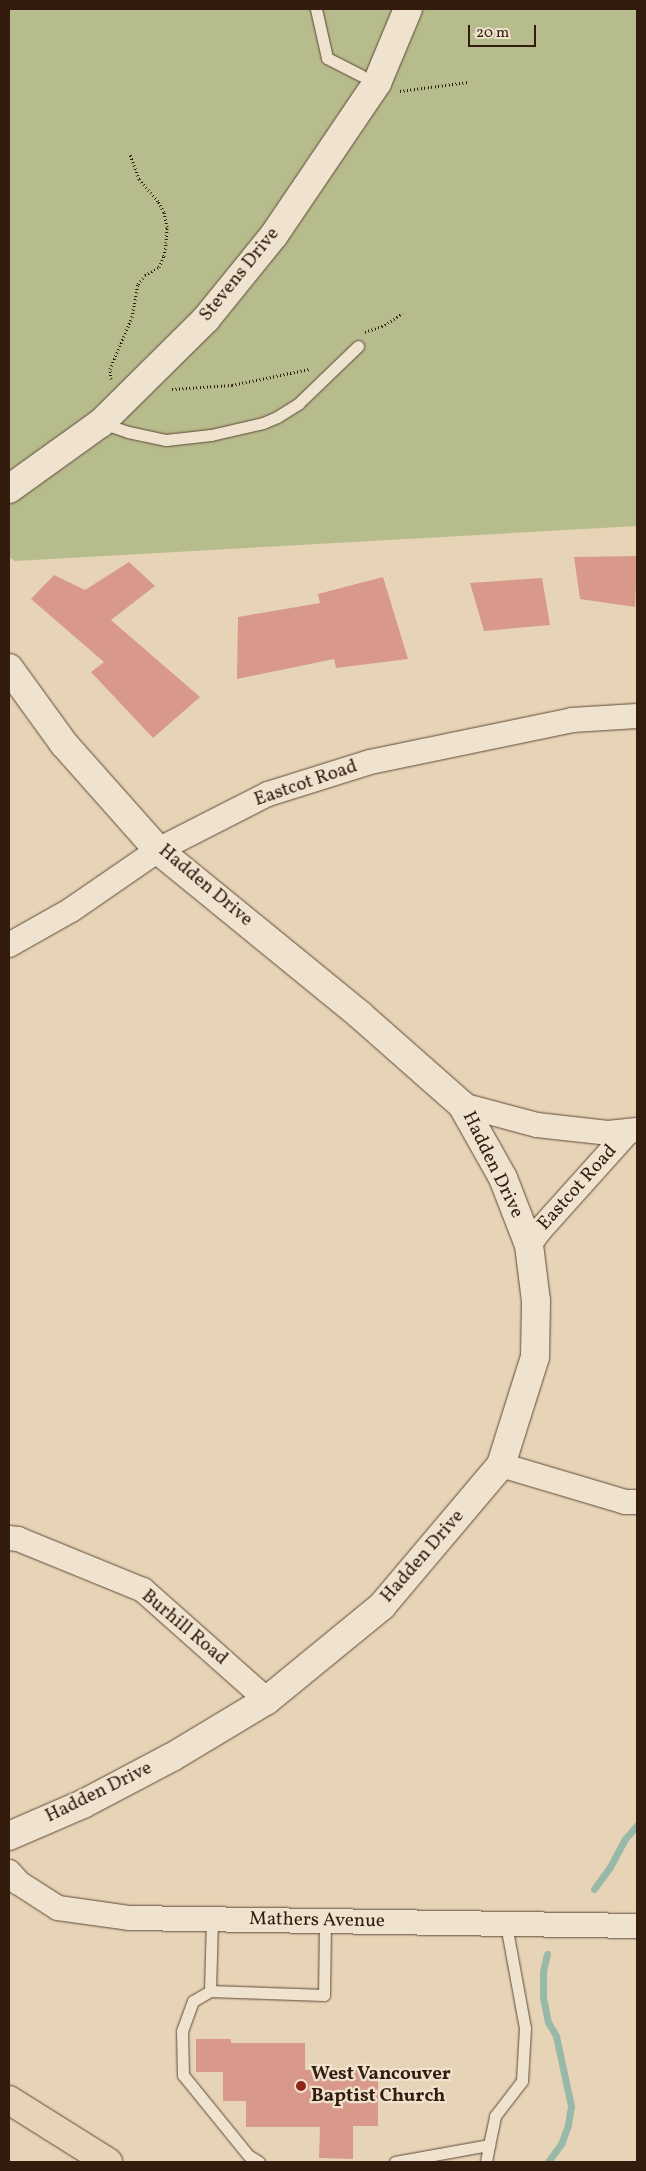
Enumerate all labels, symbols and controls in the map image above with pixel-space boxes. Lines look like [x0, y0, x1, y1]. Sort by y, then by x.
scale bar [471, 15, 538, 47]
text: 20 m [476, 23, 509, 44]
street label: Stevens Drive [195, 223, 285, 327]
street label: Eastcot Road [251, 756, 361, 812]
street label: Hadden Drive [153, 840, 257, 932]
street label: Hadden Drive [456, 1108, 528, 1222]
street label: Eastcot Road [534, 1140, 622, 1236]
street label: Hadden Drive [376, 1506, 470, 1608]
street label: Burhill Road [136, 1585, 232, 1671]
street label: Hadden Drive [42, 1757, 156, 1829]
street label: Mathers Avenue [249, 1908, 385, 1934]
place label: West Vancouver Baptist Church [311, 2064, 451, 2108]
marker: West Vancouver Baptist Church [295, 2080, 307, 2092]

